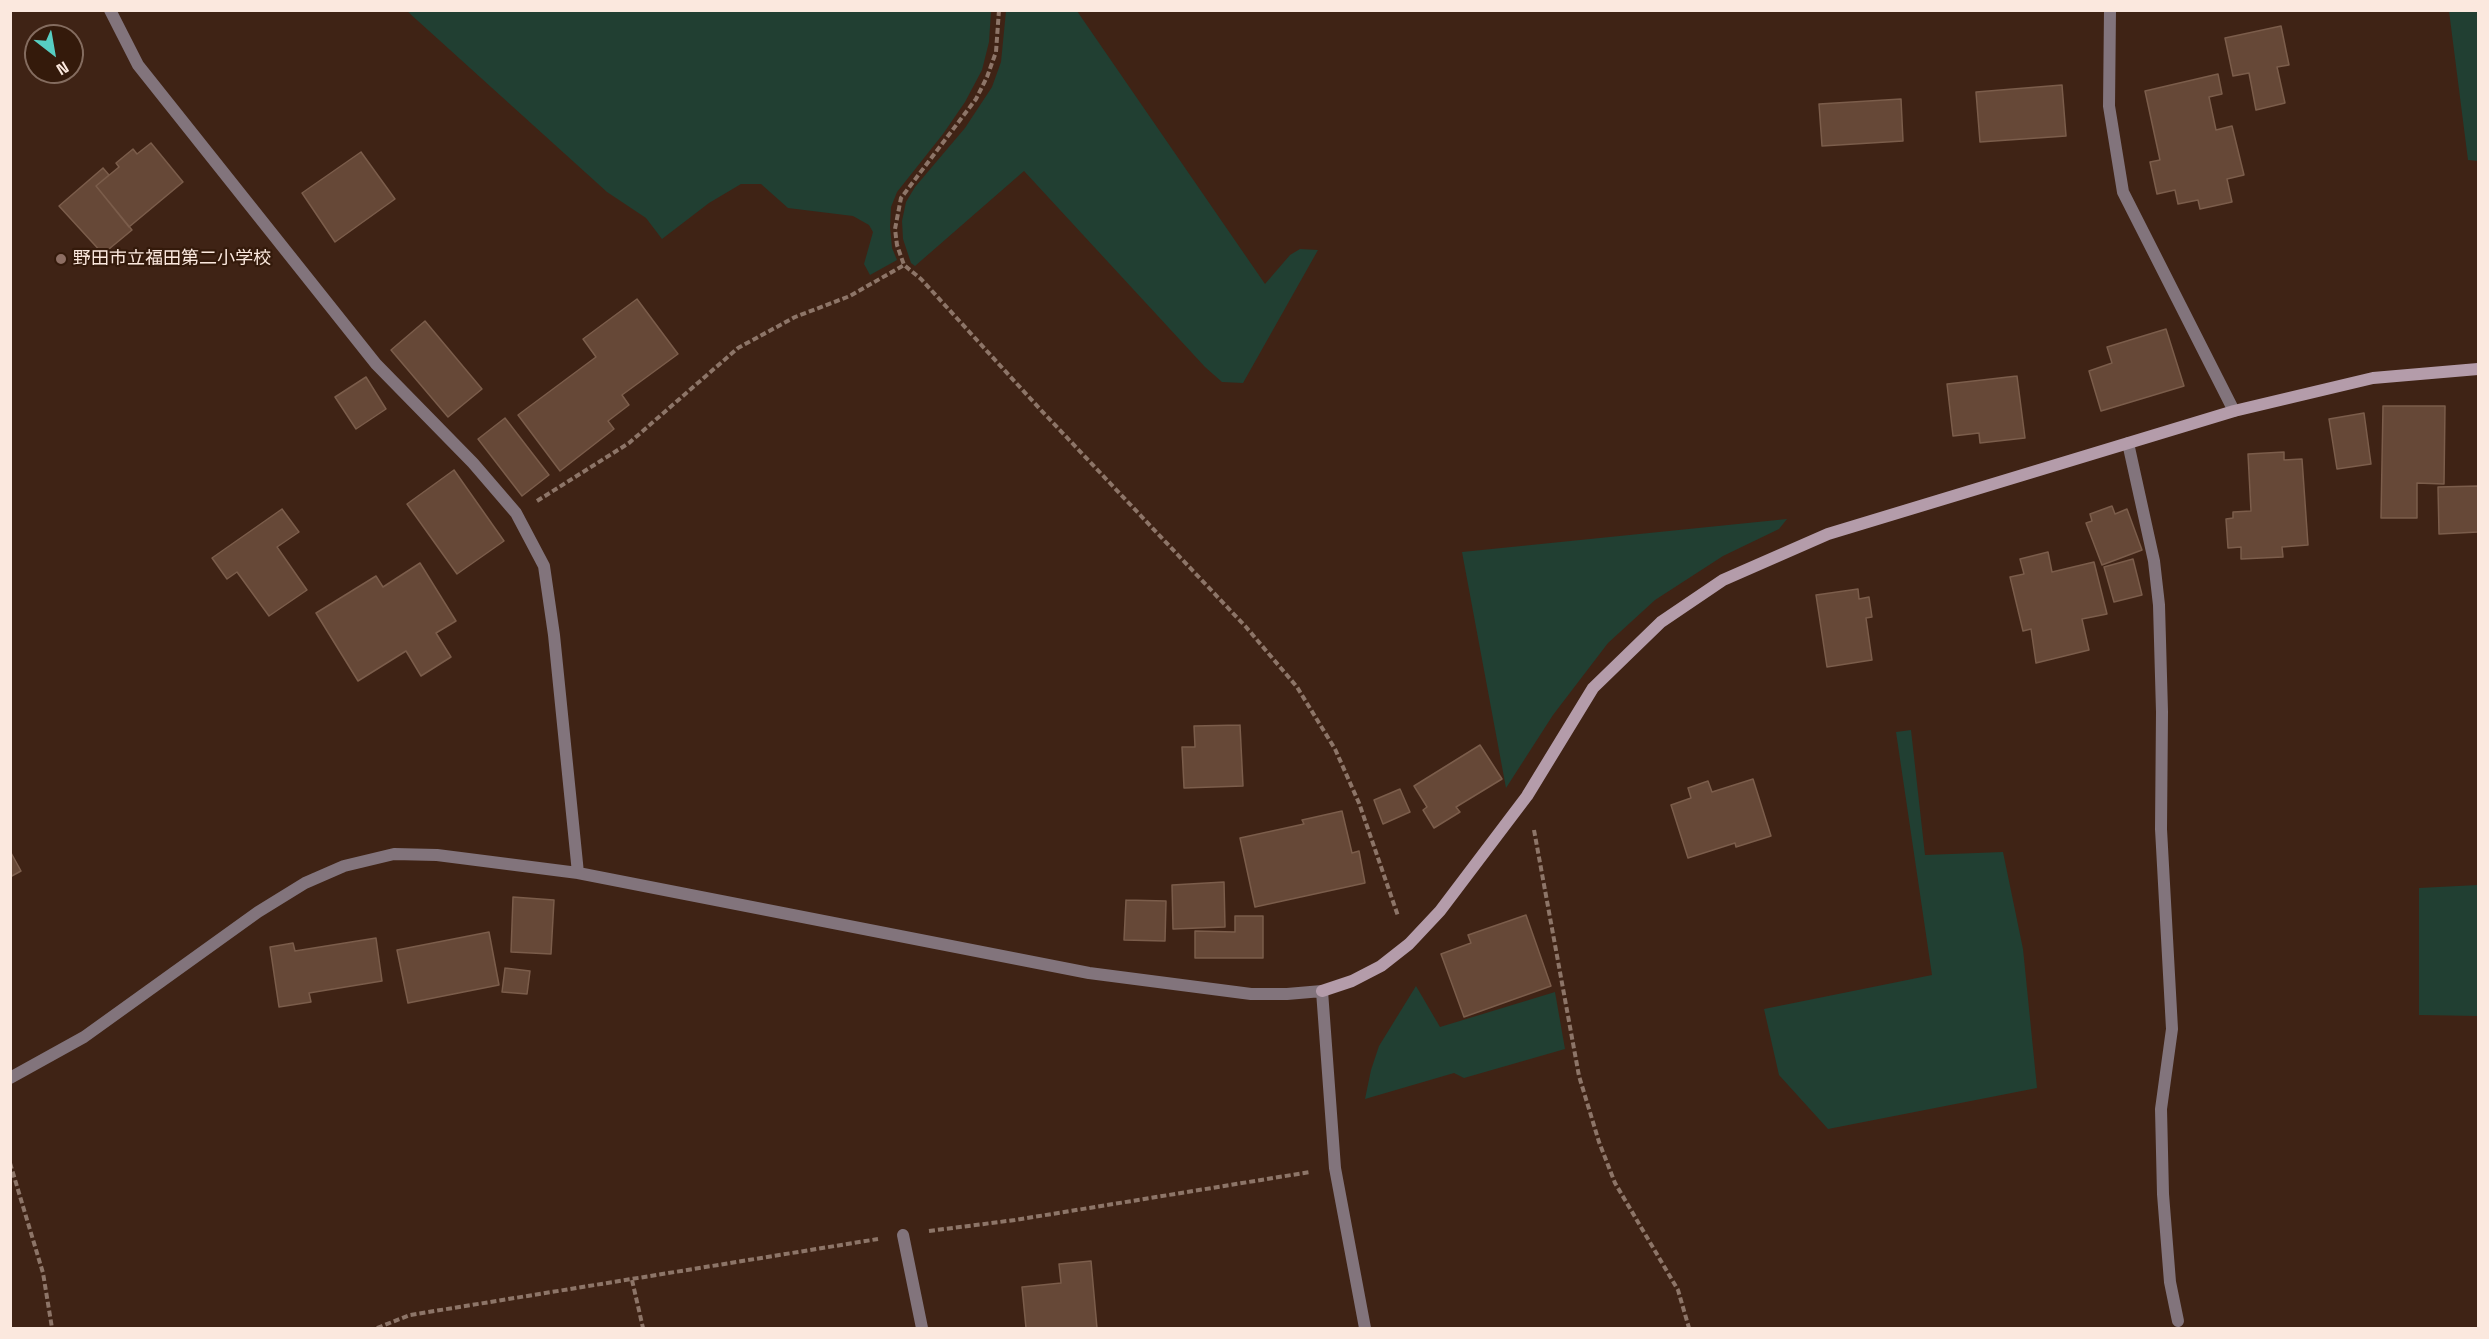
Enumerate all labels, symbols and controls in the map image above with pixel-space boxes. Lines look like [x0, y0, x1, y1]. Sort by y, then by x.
north arrow [24, 24, 84, 84]
text: N [52, 56, 73, 80]
place label: 野田市立福田第二小学校 [73, 248, 271, 270]
marker: 野田市立福田第二小学校 [54, 252, 68, 266]

